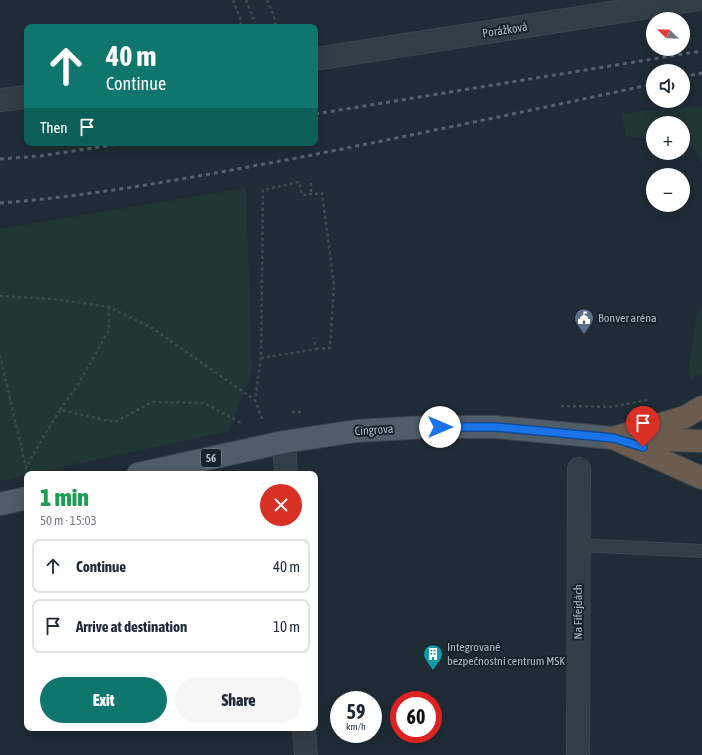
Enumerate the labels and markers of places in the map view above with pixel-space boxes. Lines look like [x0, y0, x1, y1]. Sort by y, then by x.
public building icon: Bonver aréna [573, 307, 595, 335]
place label: Bonver aréna [598, 311, 657, 325]
pin [626, 406, 660, 447]
place label: Integrované bezpečnostní centrum MSK [447, 640, 565, 668]
building icon: Integrované bezpečnostní centrum MSK [422, 643, 444, 671]

